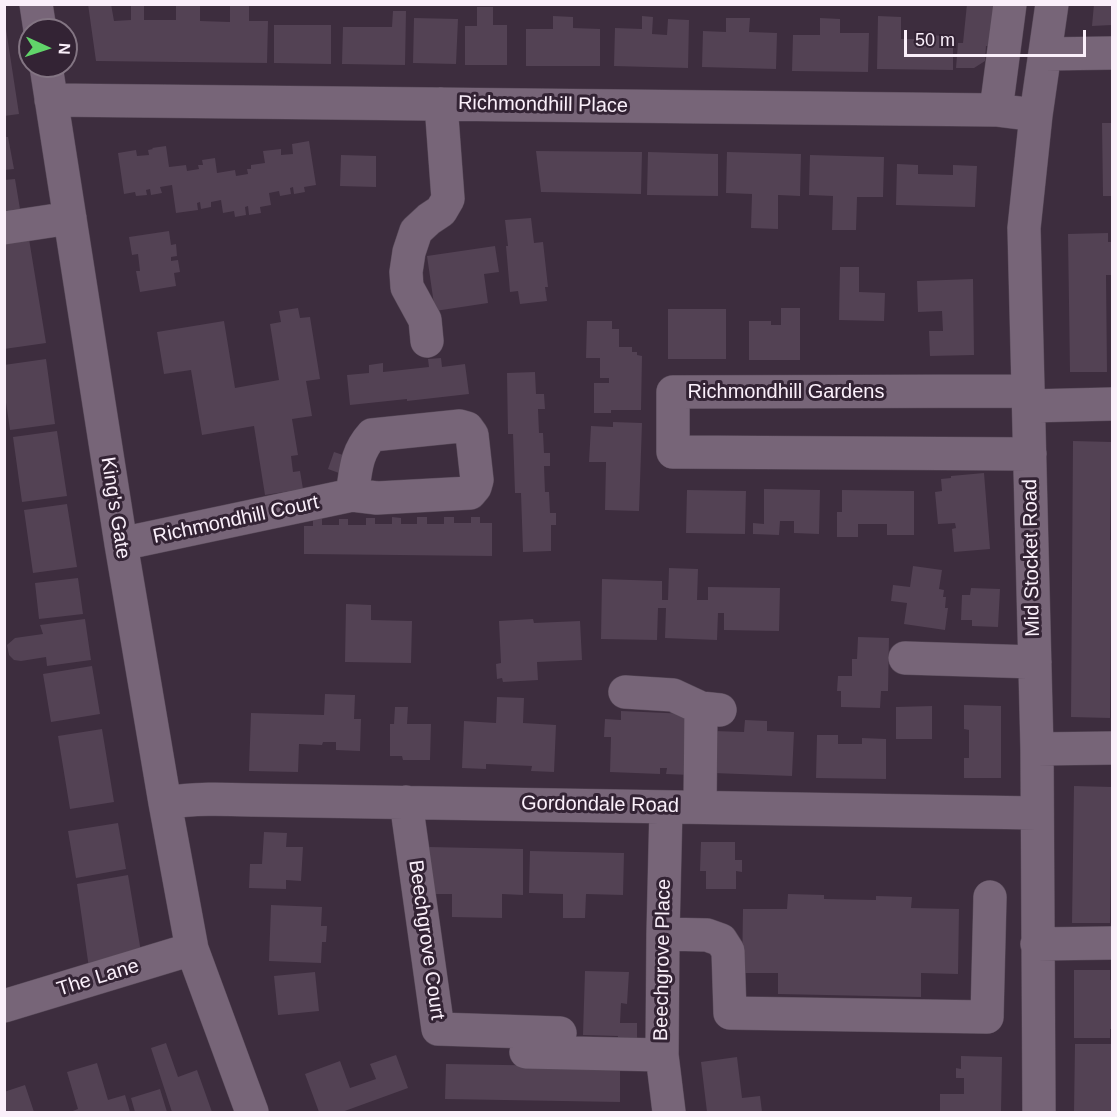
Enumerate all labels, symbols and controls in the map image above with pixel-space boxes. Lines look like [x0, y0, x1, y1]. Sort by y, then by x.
north arrow [18, 18, 78, 78]
scale bar [907, 18, 1088, 56]
text: 50 m [915, 30, 955, 50]
text: N [56, 43, 73, 55]
street label: Richmondhill Place [458, 92, 628, 118]
street label: Richmondhill Gardens [688, 380, 884, 404]
street label: King's Gate [95, 455, 135, 561]
street label: Mid Stocket Road [1019, 479, 1045, 637]
street label: Richmondhill Court [151, 491, 321, 549]
street label: Gordondale Road [521, 792, 679, 818]
street label: Beechgrove Court [403, 859, 449, 1021]
street label: Beechgrove Place [650, 879, 676, 1041]
street label: The Lane [54, 954, 142, 1002]

